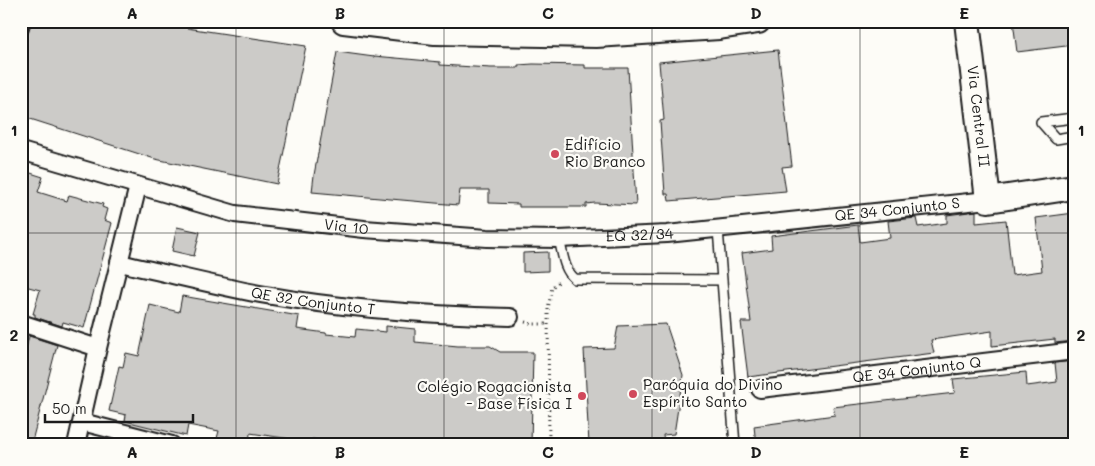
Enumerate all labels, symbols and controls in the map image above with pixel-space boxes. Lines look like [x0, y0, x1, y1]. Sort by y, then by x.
text: A [126, 2, 138, 23]
text: B [335, 2, 345, 23]
text: C [542, 2, 554, 23]
text: D [750, 2, 762, 23]
text: E [959, 2, 969, 23]
street label: Via Central II [963, 64, 995, 168]
text: 1 [10, 119, 18, 140]
text: 1 [1077, 119, 1085, 140]
place label: Edifício Rio Branco [565, 134, 645, 171]
marker: Edifício Rio Branco [549, 148, 561, 160]
street label: QE 34 Conjunto S [834, 192, 961, 225]
street label: Via 10 [323, 213, 369, 238]
street label: EQ 32/34 [605, 222, 675, 246]
street label: QE 32 Conjunto T [249, 281, 376, 318]
text: 2 [10, 324, 19, 345]
text: 2 [1077, 324, 1086, 345]
street label: QE 34 Conjunto Q [851, 351, 982, 387]
place label: Paróquia do Divino Espírito Santo [643, 374, 782, 411]
place label: Colégio Rogacionista - Base Física I [417, 376, 572, 413]
marker: Paróquia do Divino Espírito Santo [627, 388, 639, 400]
marker: Colégio Rogacionista - Base Física I [576, 390, 588, 402]
scale bar [45, 391, 192, 423]
text: 50 m [52, 398, 87, 418]
text: A [126, 441, 138, 462]
text: B [335, 441, 345, 462]
text: C [542, 441, 554, 462]
text: D [750, 441, 762, 462]
text: E [959, 441, 969, 462]

